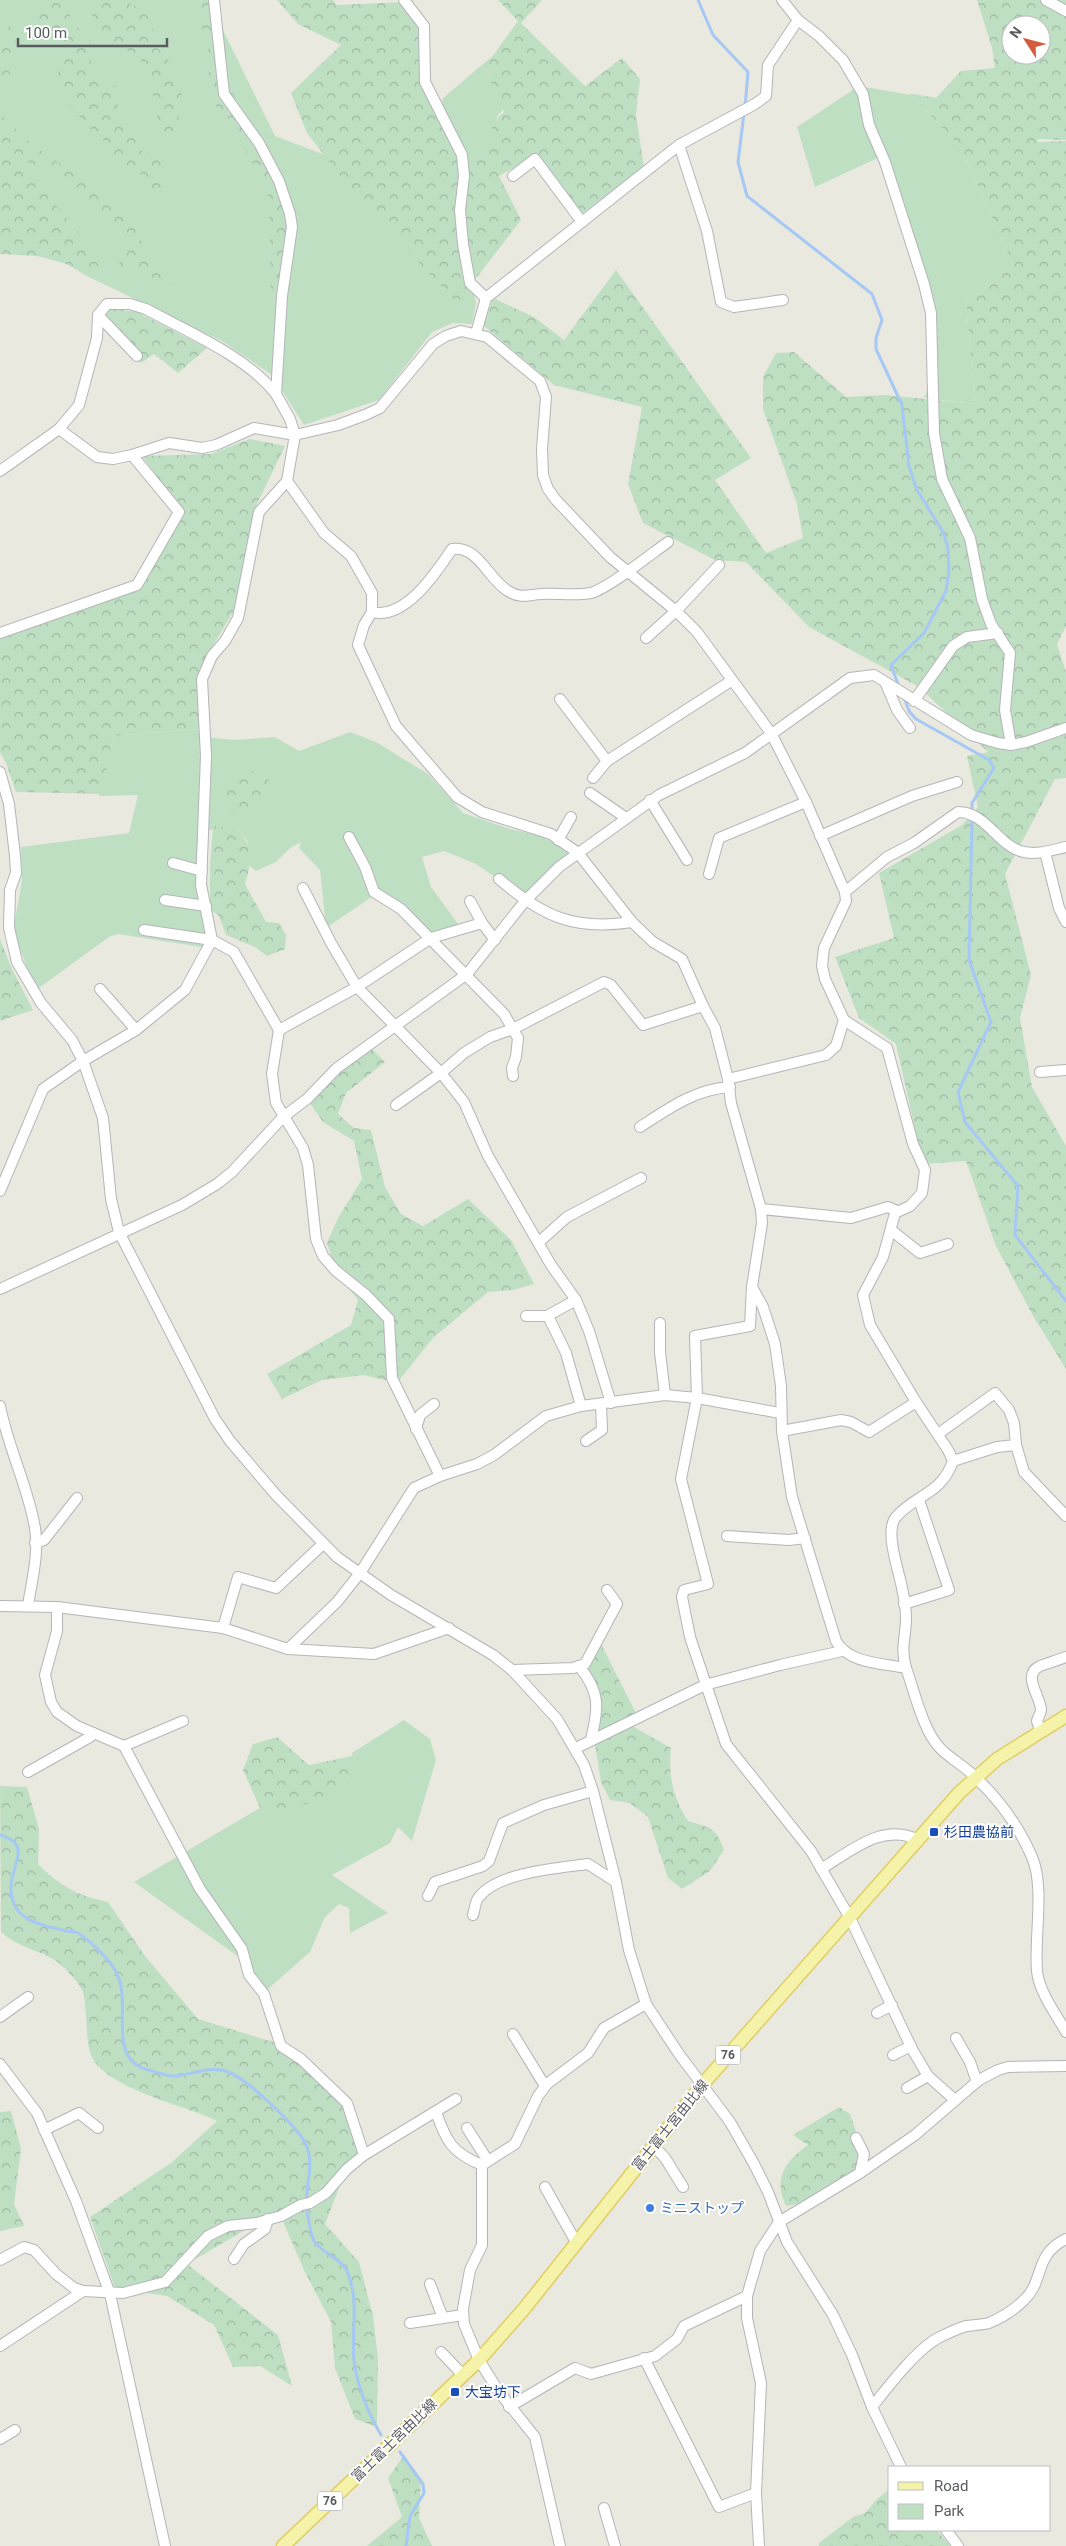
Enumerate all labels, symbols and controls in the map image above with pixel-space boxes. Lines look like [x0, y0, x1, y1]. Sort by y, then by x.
scale bar [18, 15, 166, 47]
north arrow [1001, 15, 1051, 65]
text: 100 m [25, 24, 67, 42]
text: N [1006, 24, 1025, 41]
place label: 杉田農協前 [944, 1824, 1014, 1840]
marker: 杉田農協前 [928, 1826, 940, 1838]
road number: 76 [716, 2046, 740, 2064]
street label: 富士富士宮由比線 [629, 2076, 711, 2174]
place label: ミニストップ [660, 2200, 744, 2216]
marker: ミニストップ [644, 2202, 656, 2214]
place label: 大宝坊下 [465, 2384, 521, 2400]
marker: 大宝坊下 [449, 2386, 461, 2398]
street label: 富士富士宮由比線 [348, 2395, 440, 2485]
legend [888, 2466, 1051, 2531]
text: Road [934, 2477, 968, 2495]
road number: 76 [318, 2492, 342, 2510]
text: Park [934, 2502, 965, 2520]

